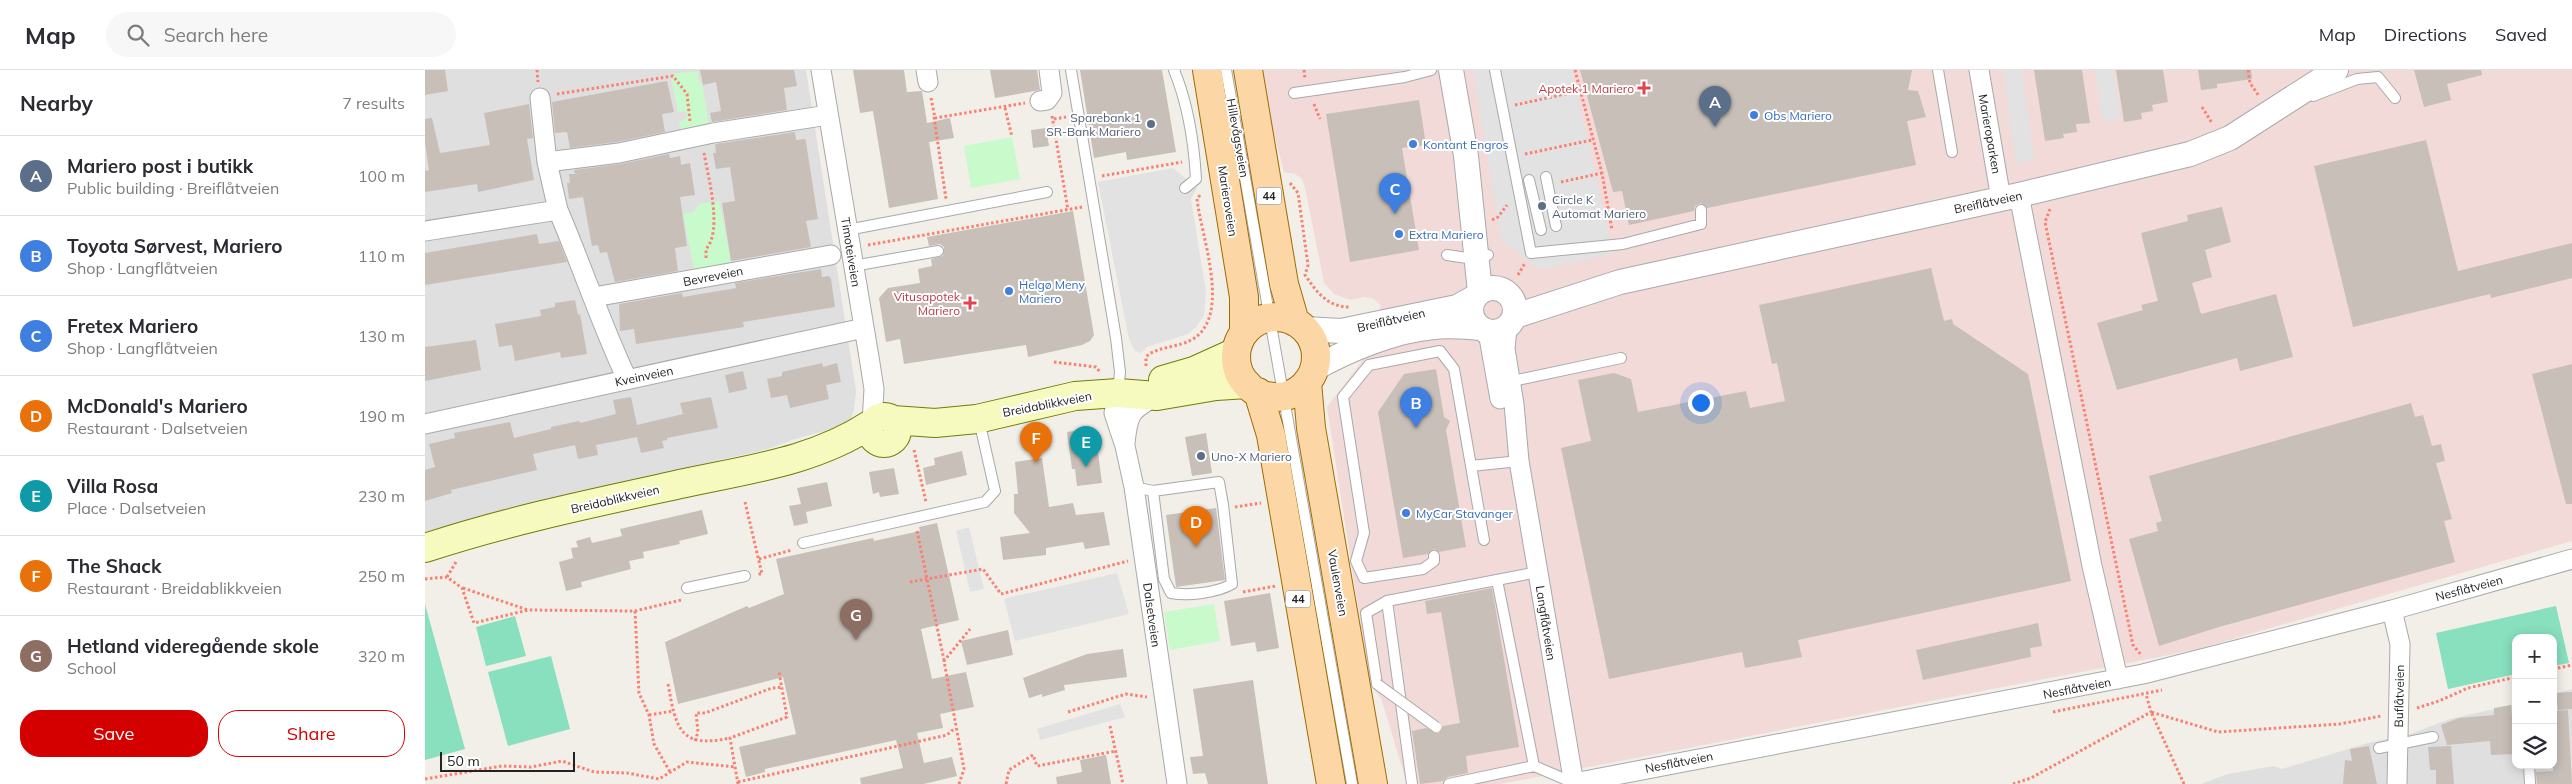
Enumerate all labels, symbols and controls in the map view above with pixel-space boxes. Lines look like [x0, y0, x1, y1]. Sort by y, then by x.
search box [106, 12, 456, 57]
text: Map [25, 20, 76, 50]
icon: search [124, 21, 152, 49]
text: Search here [164, 23, 268, 47]
text: Map [2319, 23, 2356, 46]
text: Directions [2384, 23, 2467, 46]
text: Saved [2495, 23, 2547, 46]
place label: Apotek 1 Mariero [1539, 81, 1634, 96]
marker: Apotek 1 Mariero [1638, 82, 1650, 94]
pin: A [1699, 86, 1731, 127]
text: Nearby [20, 90, 93, 116]
text: 7 results [342, 93, 405, 113]
street label: Marieroparken [1976, 93, 2004, 175]
street label: Hillevågsveien [1224, 97, 1252, 179]
place label: Obs Mariero [1764, 108, 1832, 123]
marker: Obs Mariero [1748, 109, 1760, 121]
place label: Sparebank 1 SR-Bank Mariero [1046, 110, 1141, 139]
marker: Sparebank 1 SR-Bank Mariero [1145, 118, 1157, 130]
place label: Kontant Engros [1423, 137, 1509, 152]
marker: Kontant Engros [1407, 138, 1419, 150]
text: Mariero post i butikk [67, 154, 253, 178]
street label: Marieroveien [1215, 165, 1241, 237]
text: A [30, 166, 42, 186]
text: 100 m [358, 166, 405, 186]
pin: C [1379, 173, 1411, 214]
text: Public building · Breiflåtveien [67, 178, 279, 198]
street label: Breiflåtveien [1952, 187, 2024, 217]
road number: 44 [1257, 188, 1281, 204]
place label: Circle K Automat Mariero [1552, 192, 1646, 221]
marker: Circle K Automat Mariero [1536, 200, 1548, 212]
street label: Timoteiveien [838, 216, 864, 288]
place label: Extra Mariero [1409, 227, 1484, 242]
marker: Extra Mariero [1393, 228, 1405, 240]
text: Toyota Sørvest, Mariero [67, 234, 283, 258]
text: B [30, 246, 42, 266]
text: 110 m [358, 246, 405, 266]
text: Shop · Langflåtveien [67, 258, 218, 278]
street label: Bevreveien [682, 263, 744, 289]
place label: Helgø Meny Mariero [1019, 277, 1086, 306]
marker: Helgø Meny Mariero [1003, 285, 1015, 297]
place label: Vitusapotek Mariero [894, 289, 961, 318]
marker: Vitusapotek Mariero [964, 297, 976, 309]
street label: Breiflåtveien [1355, 305, 1427, 335]
text: Fretex Mariero [67, 314, 198, 338]
text: C [31, 326, 41, 346]
text: 130 m [358, 326, 405, 346]
text: Shop · Langflåtveien [67, 338, 218, 358]
street label: Kveinveien [614, 363, 674, 389]
pin: B [1400, 387, 1432, 428]
street label: Breidablikkveien [1001, 388, 1093, 420]
your location [1688, 390, 1714, 416]
text: McDonald's Mariero [67, 394, 248, 418]
text: D [30, 406, 42, 426]
text: 190 m [358, 406, 405, 426]
text: Restaurant · Dalsetveien [67, 418, 248, 438]
pin: F [1020, 422, 1052, 463]
pin: E [1070, 426, 1102, 467]
place label: Uno-X Mariero [1211, 449, 1292, 464]
marker: Uno-X Mariero [1195, 450, 1207, 462]
text: Villa Rosa [67, 474, 158, 498]
street label: Breidablikkveien [569, 482, 661, 516]
text: E [31, 486, 41, 506]
text: 230 m [358, 486, 405, 506]
text: Place · Dalsetveien [67, 498, 206, 518]
pin: D [1180, 506, 1212, 547]
place label: MyCar Stavanger [1416, 506, 1513, 521]
marker: MyCar Stavanger [1400, 507, 1412, 519]
street label: Vaulenveien [1325, 549, 1351, 617]
text: The Shack [67, 554, 161, 578]
text: F [31, 566, 41, 586]
text: 250 m [358, 566, 405, 586]
street label: Nesflåtveien [2434, 572, 2504, 604]
text: Restaurant · Breidablikkveien [67, 578, 282, 598]
street label: Dalsetveien [1140, 582, 1164, 648]
street label: Langflåtveien [1533, 584, 1559, 662]
road number: 44 [1285, 590, 1311, 608]
pin: G [840, 599, 872, 640]
text: Hetland videregående skole [67, 634, 319, 658]
map controls [2512, 634, 2557, 769]
button: + [2512, 634, 2557, 679]
text: G [30, 646, 42, 666]
text: 320 m [358, 646, 405, 666]
text: School [67, 658, 116, 678]
street label: Buflåtveien [2391, 665, 2407, 727]
street label: Nesflåtveien [2042, 674, 2112, 702]
button: − [2512, 679, 2557, 724]
button: Save [20, 710, 208, 757]
button: Share [218, 710, 405, 757]
button: layers [2512, 724, 2557, 769]
street label: Nesflåtveien [1644, 748, 1714, 776]
scale bar [440, 749, 575, 772]
text: 50 m [447, 752, 480, 770]

